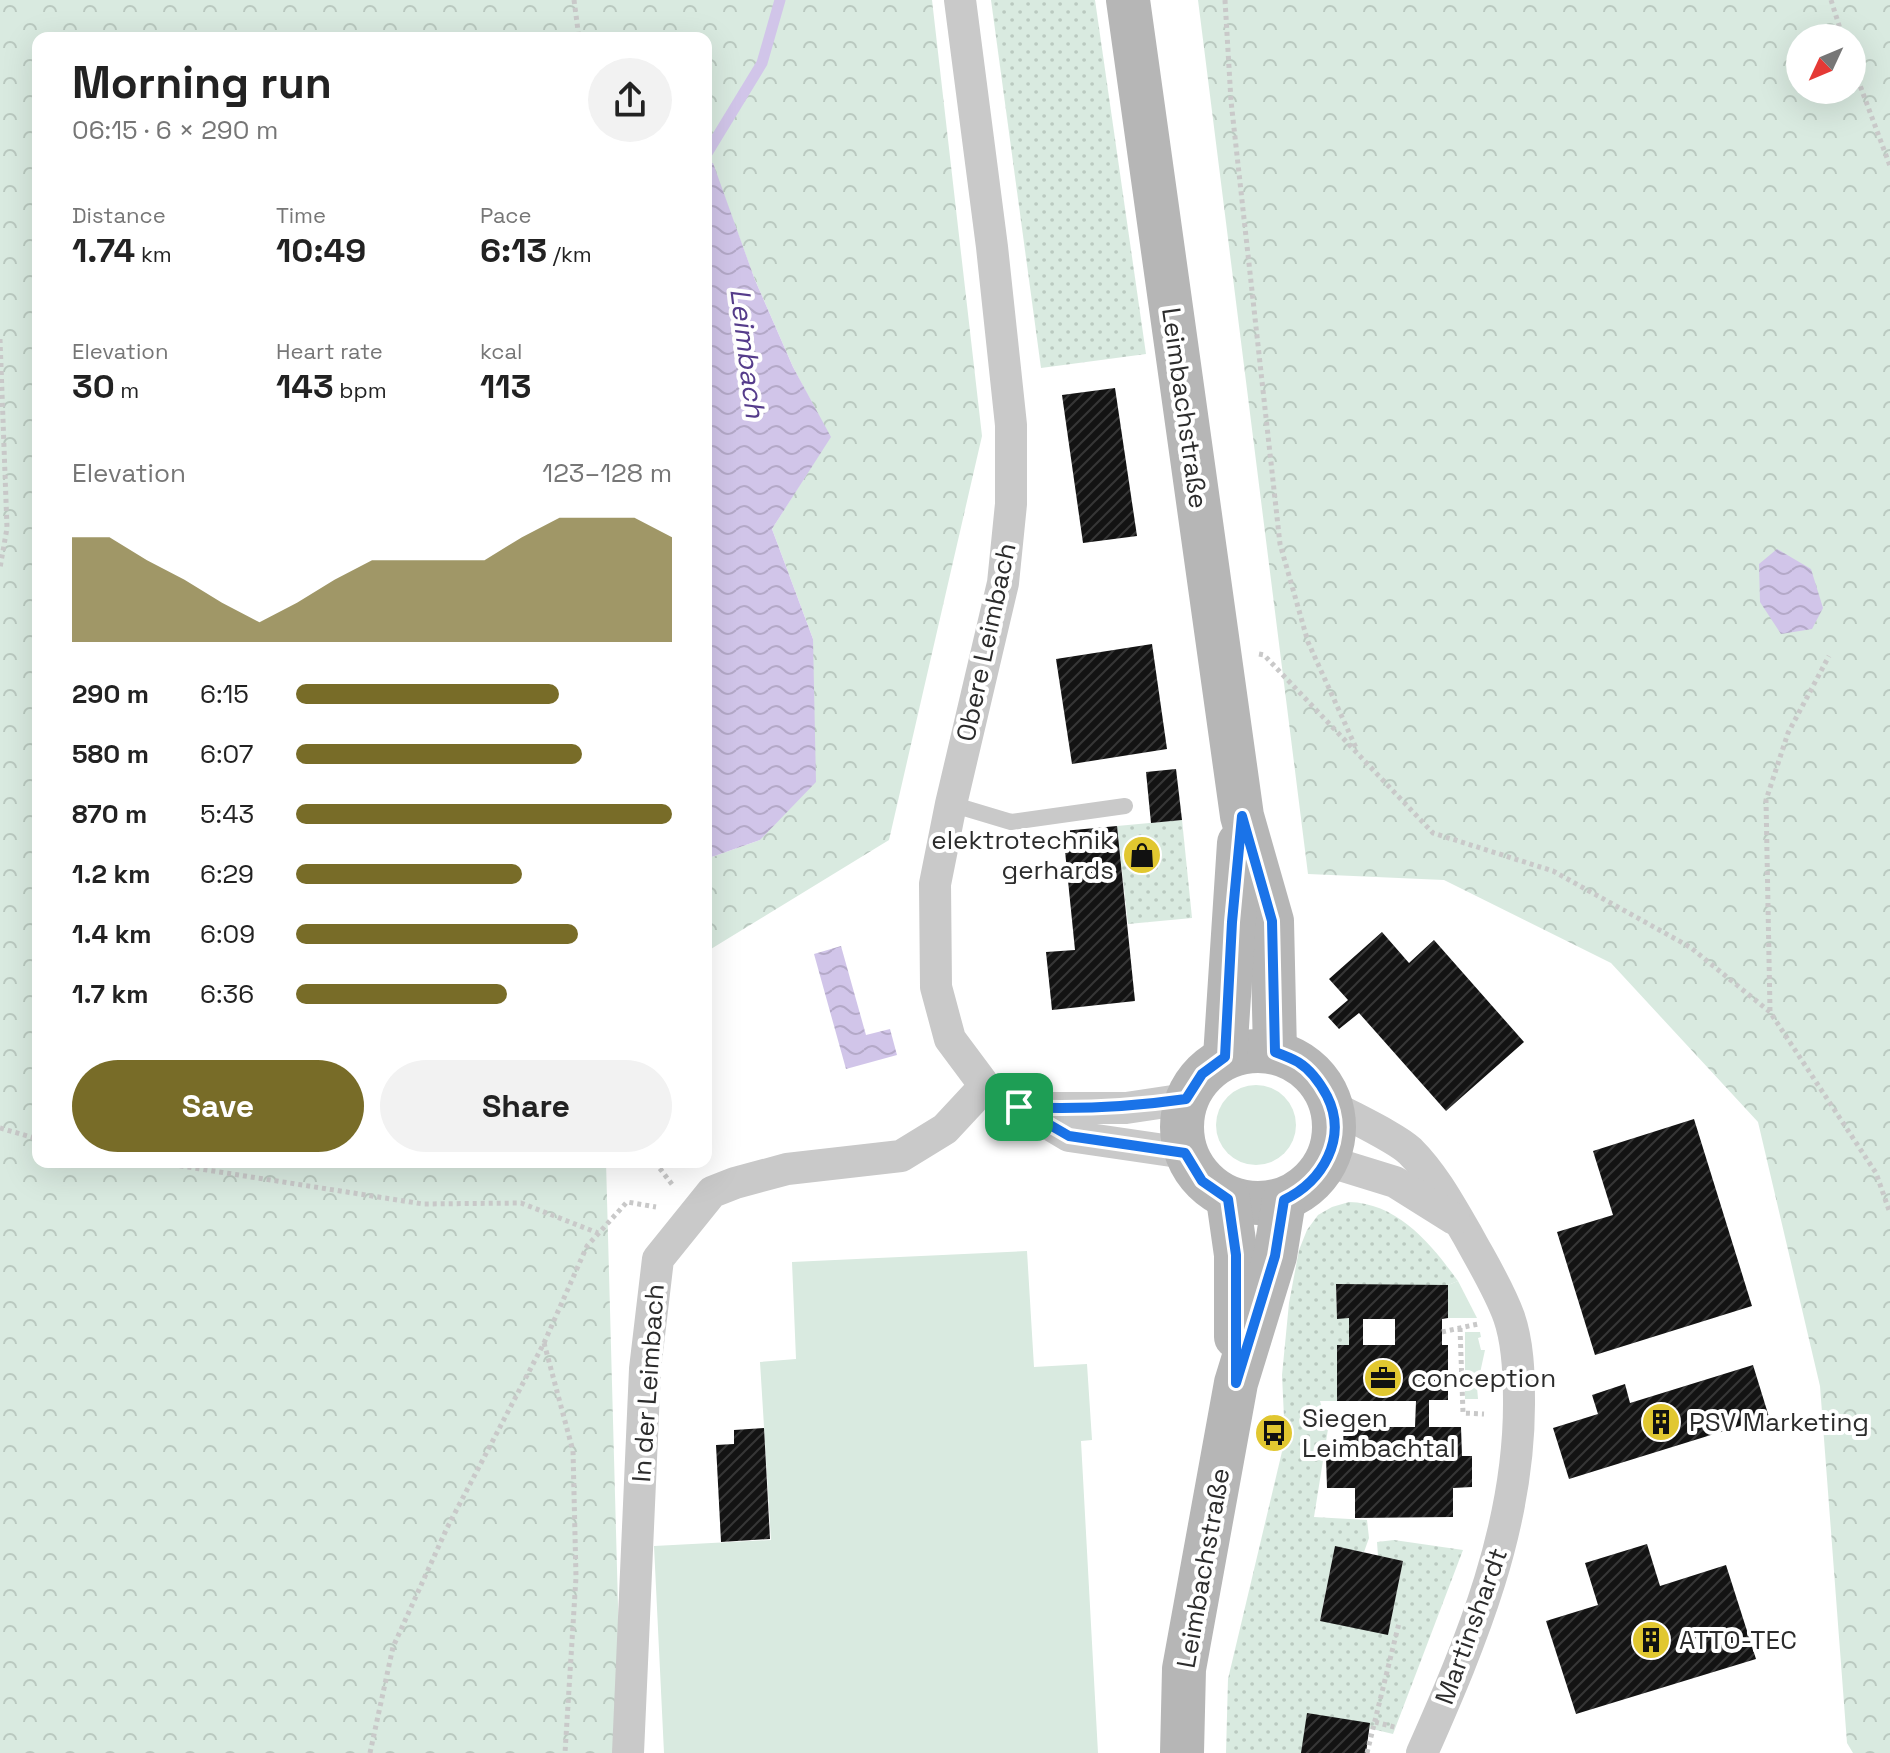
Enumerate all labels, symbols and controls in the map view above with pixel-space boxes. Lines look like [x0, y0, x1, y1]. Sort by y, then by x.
north arrow [1786, 24, 1866, 104]
map controls [1786, 24, 1866, 104]
text: Morning run [72, 55, 332, 111]
button: share [588, 58, 672, 142]
text: 06:15 · 6 × 290 m [72, 113, 278, 147]
text: Distance [72, 201, 166, 229]
text: Time [276, 201, 326, 229]
text: Pace [480, 201, 532, 229]
text: 1.74 [72, 229, 135, 272]
text: 10:49 [276, 229, 366, 272]
text: 6:13 [480, 229, 547, 272]
text: km [135, 240, 172, 268]
text: /km [547, 240, 592, 268]
water label: Leimbach [722, 286, 774, 421]
street label: Leimbachstraße [1154, 305, 1216, 511]
text: Elevation [72, 337, 168, 365]
text: Heart rate [276, 337, 383, 365]
text: kcal [480, 337, 522, 365]
text: 30 [72, 365, 115, 408]
text: 143 [276, 365, 334, 408]
text: 113 [480, 365, 531, 408]
text: m [115, 376, 139, 404]
text: bpm [334, 376, 387, 404]
text: Elevation [72, 456, 186, 490]
text: 123–128 m [542, 456, 672, 490]
street label: Obere Leimbach [948, 540, 1024, 744]
text: 290 m [72, 677, 149, 711]
text: 6:15 [200, 677, 249, 711]
text: 580 m [72, 737, 149, 771]
text: 6:07 [200, 737, 253, 771]
text: 870 m [72, 797, 147, 831]
text: 5:43 [200, 797, 254, 831]
place label: elektrotechnik gerhards [931, 823, 1114, 887]
shop icon: elektrotechnik gerhards [1121, 834, 1163, 876]
text: 1.2 km [72, 857, 150, 891]
text: 6:29 [200, 857, 254, 891]
text: 1.4 km [72, 917, 152, 951]
text: 6:09 [200, 917, 255, 951]
text: 1.7 km [72, 977, 149, 1011]
text: 6:36 [200, 977, 254, 1011]
button: Save [72, 1060, 364, 1152]
button: Share [380, 1060, 672, 1152]
pin [985, 1073, 1053, 1141]
icon: arrive [997, 1085, 1041, 1129]
street label: In der Leimbach [624, 1283, 672, 1483]
office icon: conception [1362, 1357, 1404, 1399]
place label: conception [1411, 1361, 1556, 1395]
place label: Siegen Leimbachtal [1302, 1401, 1456, 1465]
building icon: PSV Marketing [1640, 1401, 1682, 1443]
place label: PSV Marketing [1689, 1405, 1869, 1439]
bus stop icon: Siegen Leimbachtal [1253, 1412, 1295, 1454]
street label: Leimbachstraße [1169, 1465, 1237, 1671]
street label: Martinshardt [1427, 1543, 1515, 1709]
building icon: ATTO-TEC [1630, 1619, 1672, 1661]
place label: ATTO-TEC [1679, 1623, 1797, 1657]

